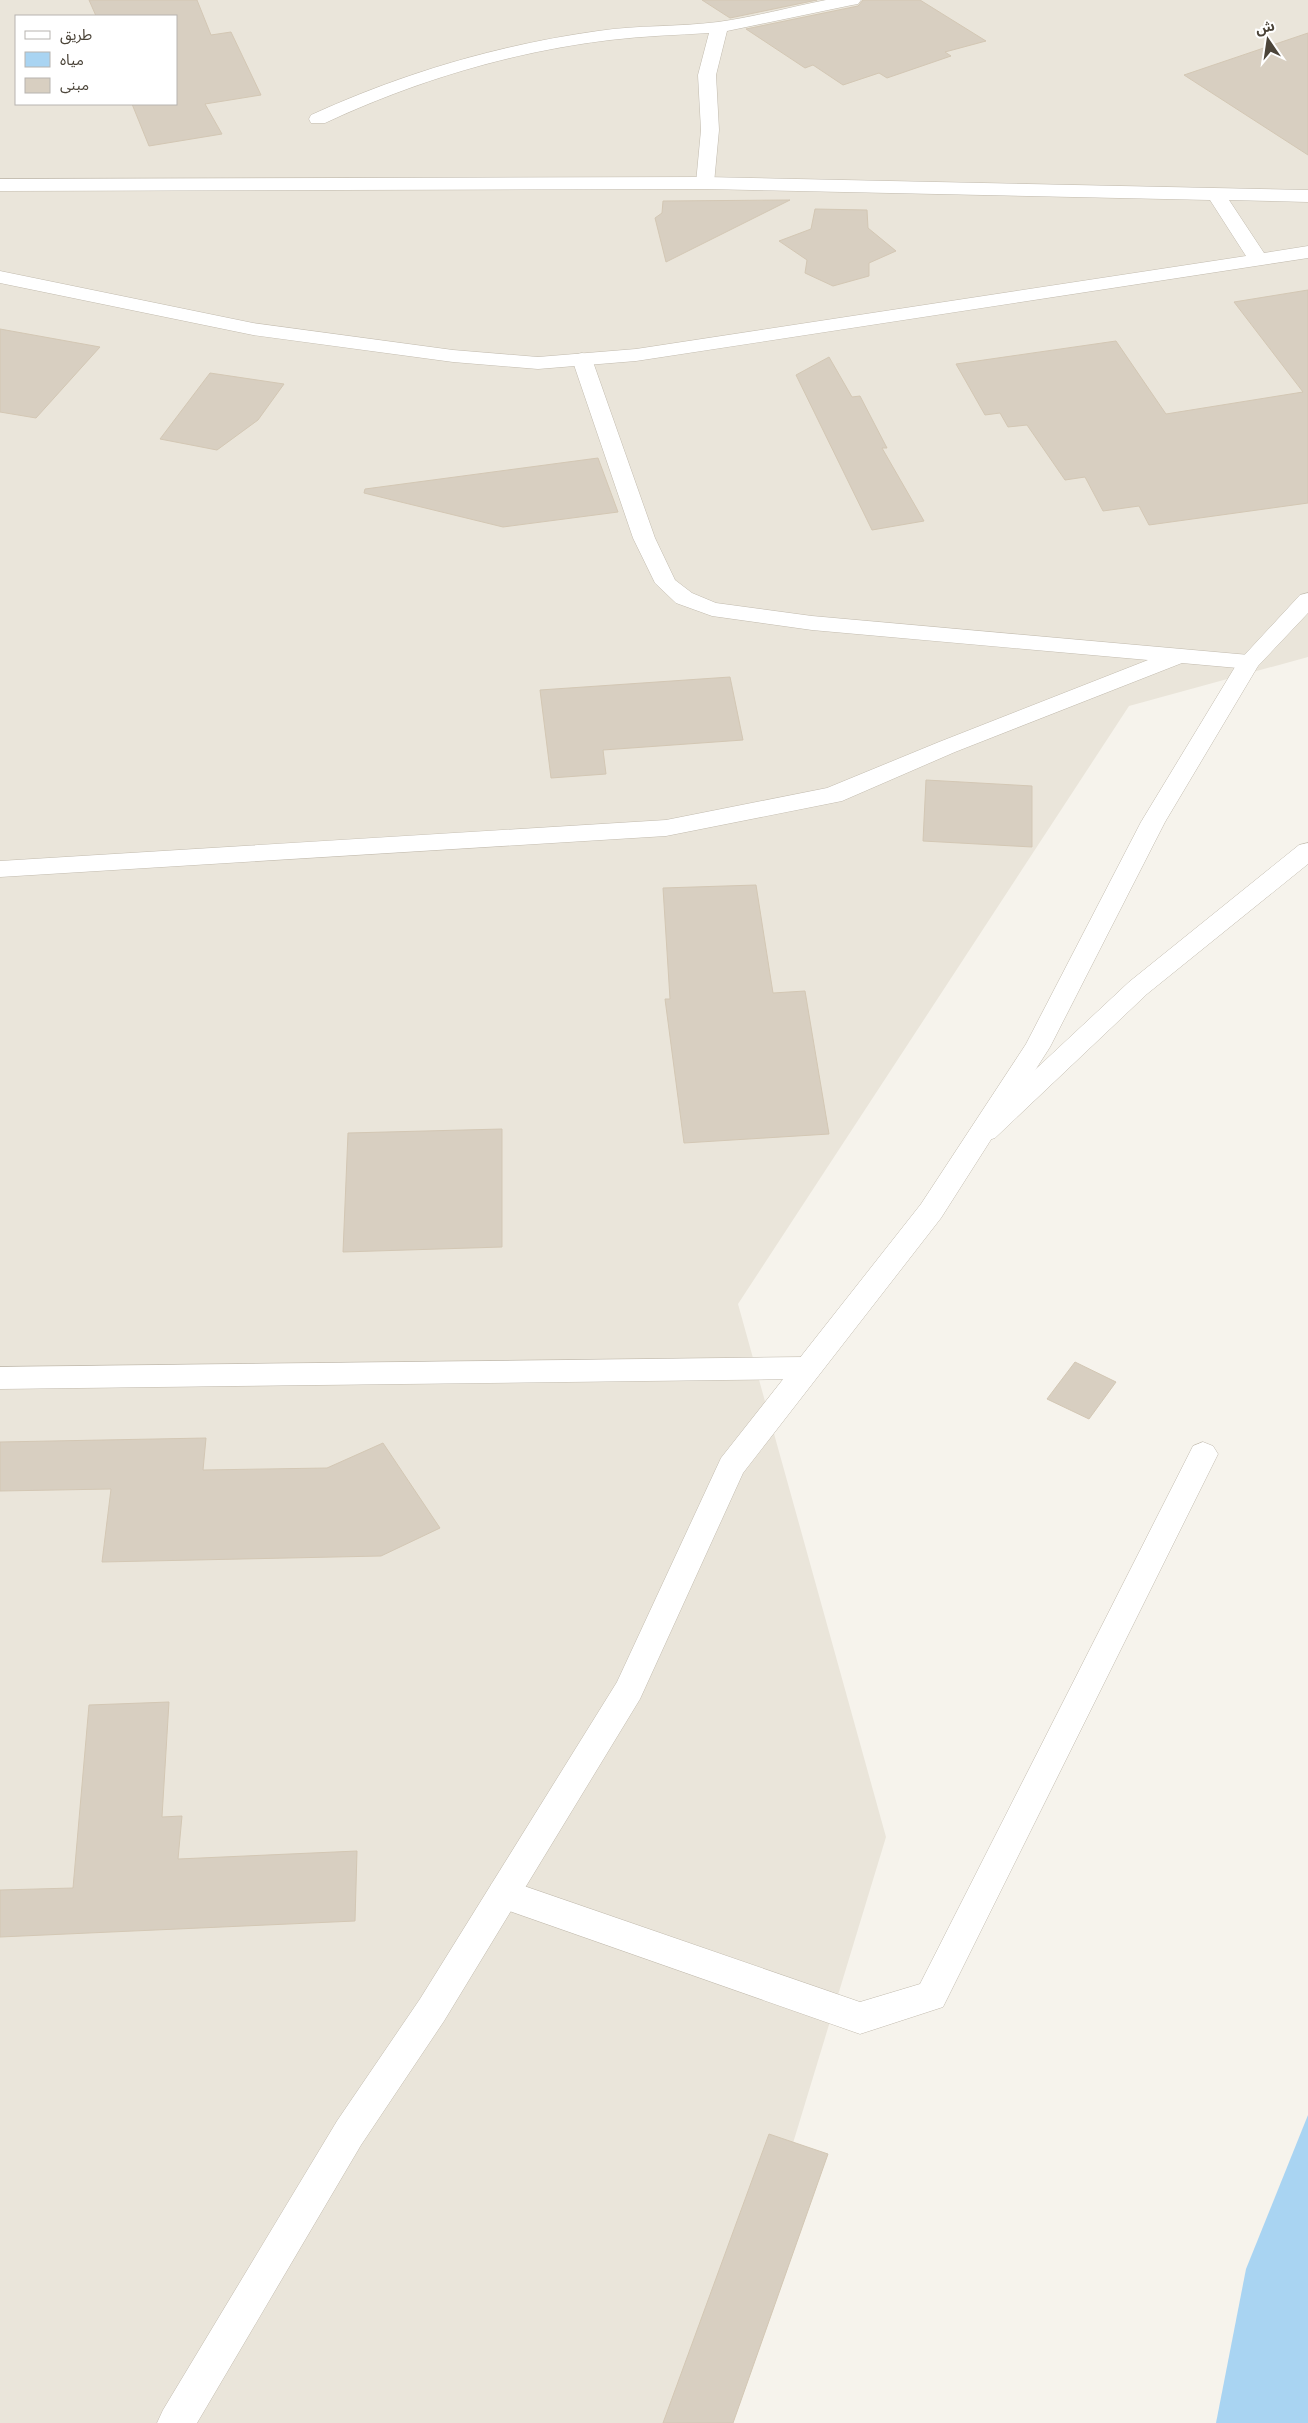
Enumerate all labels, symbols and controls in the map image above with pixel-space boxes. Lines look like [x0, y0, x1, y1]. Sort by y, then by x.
legend [15, 15, 178, 105]
north arrow [1243, 15, 1293, 65]
text: ش [1254, 16, 1276, 38]
text: طريق [60, 25, 92, 45]
text: مياه [60, 50, 84, 69]
text: مبنى [60, 75, 89, 94]

